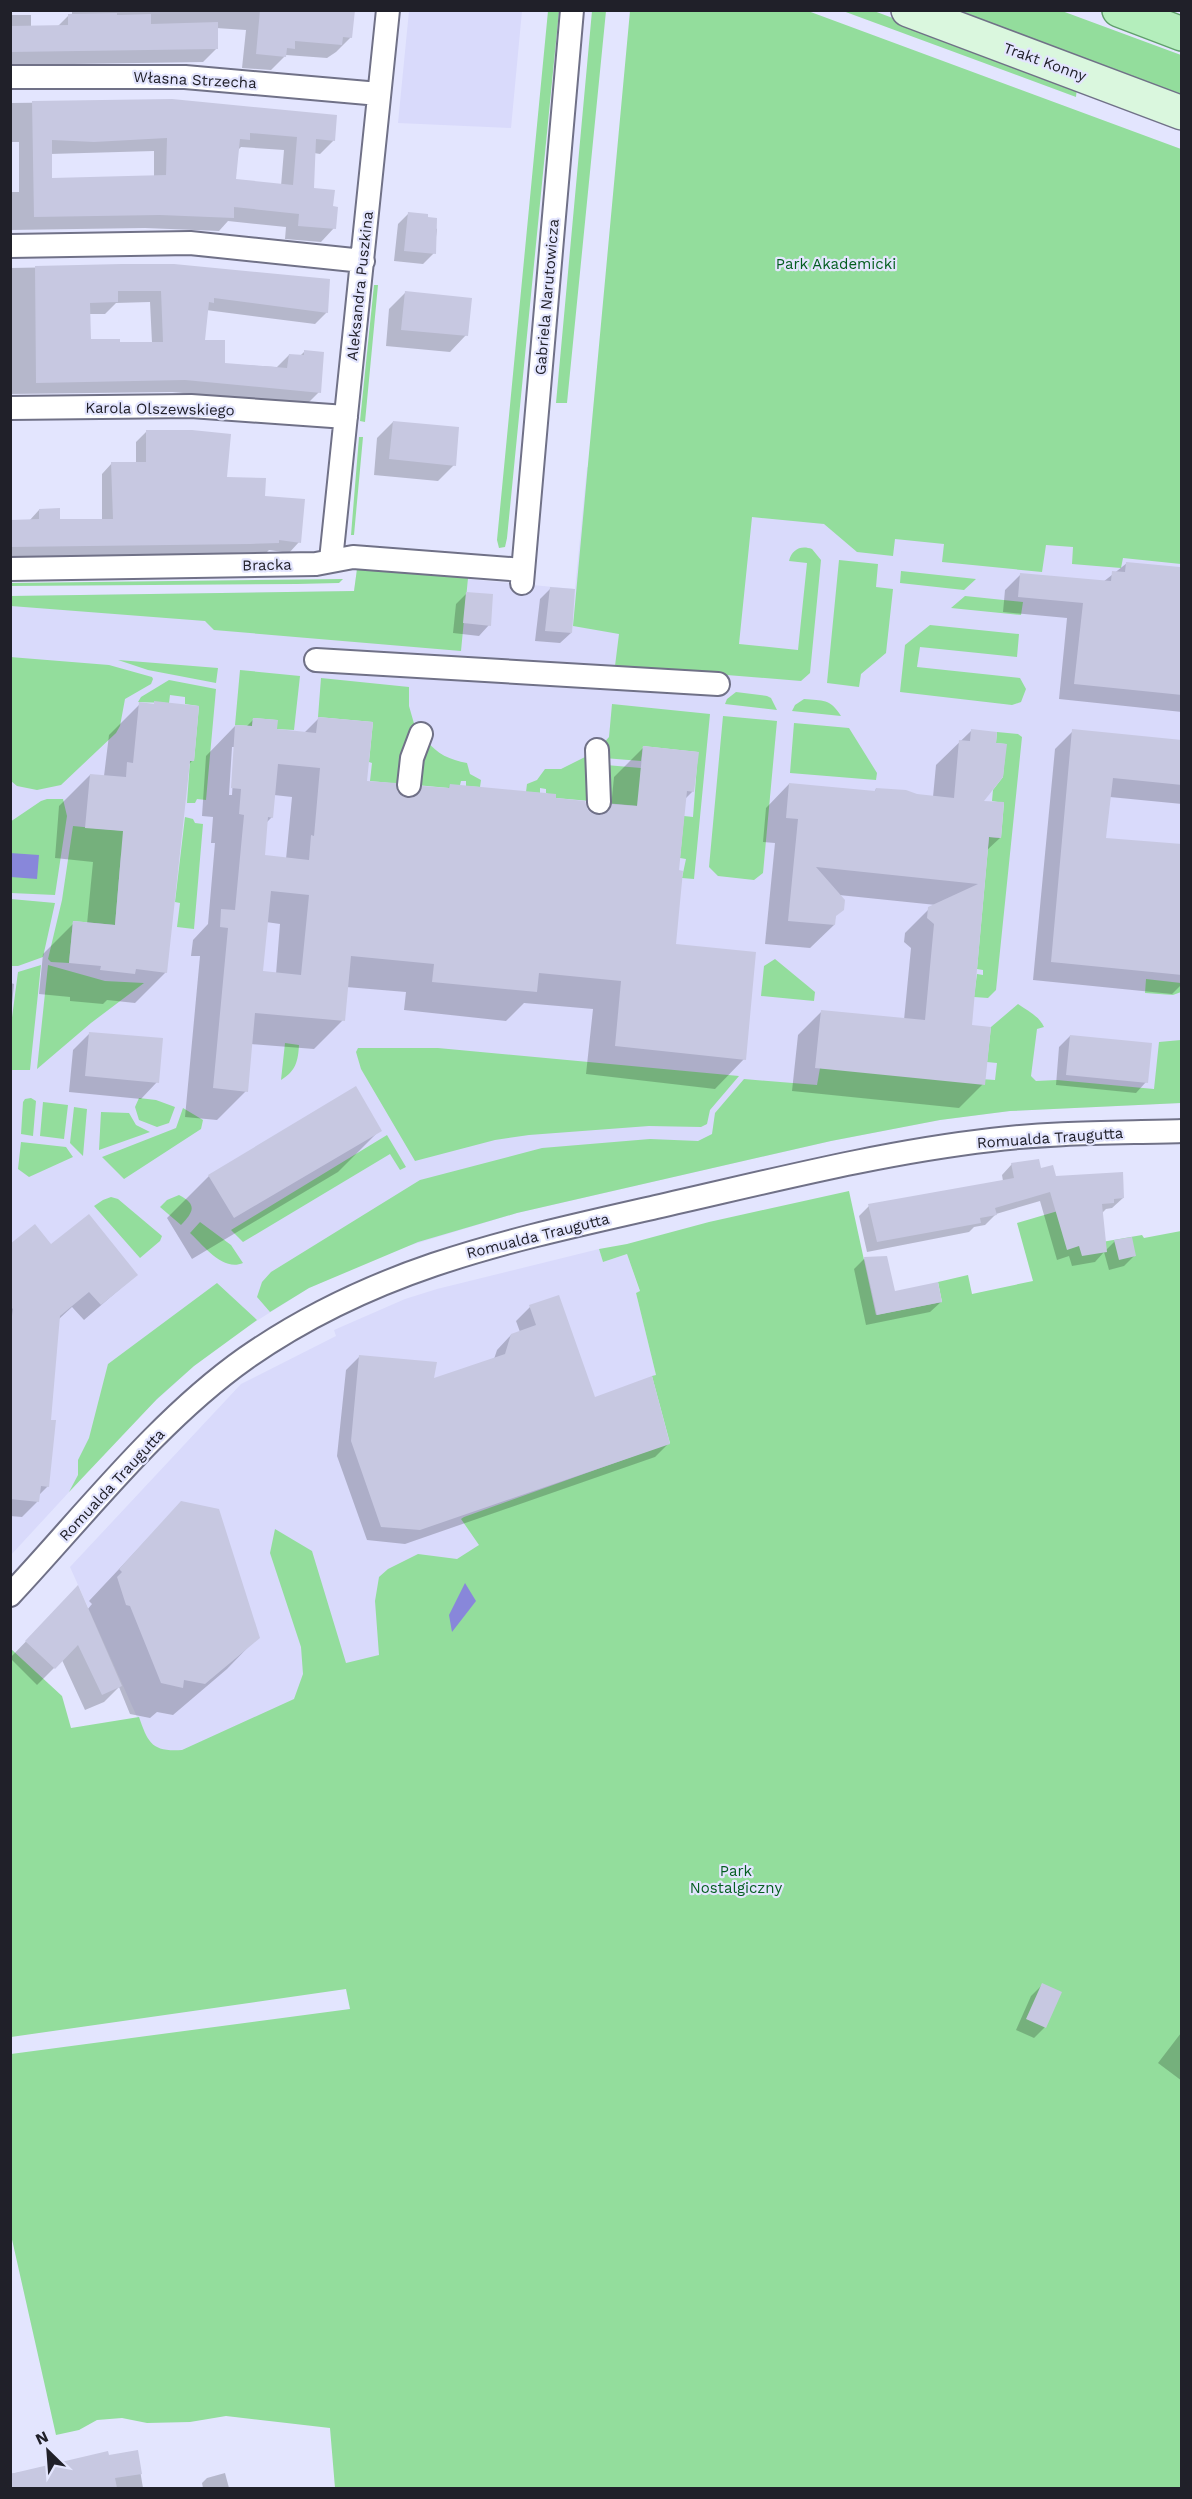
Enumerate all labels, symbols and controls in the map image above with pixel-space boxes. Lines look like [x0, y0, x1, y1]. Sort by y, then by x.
street label: Trakt Konny [1001, 39, 1089, 85]
street label: Własna Strzecha [133, 68, 258, 92]
street label: Aleksandra Puszkina [343, 210, 377, 362]
street label: Gabriela Narutowicza [531, 218, 563, 376]
park label: Park Akademicki [776, 255, 896, 273]
street label: Karola Olszewskiego [85, 399, 235, 419]
street label: Bracka [242, 556, 292, 574]
street label: Romualda Traugutta [976, 1124, 1124, 1152]
street label: Romualda Traugutta [465, 1209, 612, 1262]
street label: Romualda Traugutta [55, 1425, 169, 1545]
park label: Park Nostalgiczny [690, 1862, 782, 1897]
north arrow [18, 2421, 78, 2481]
text: N [32, 2427, 51, 2449]

